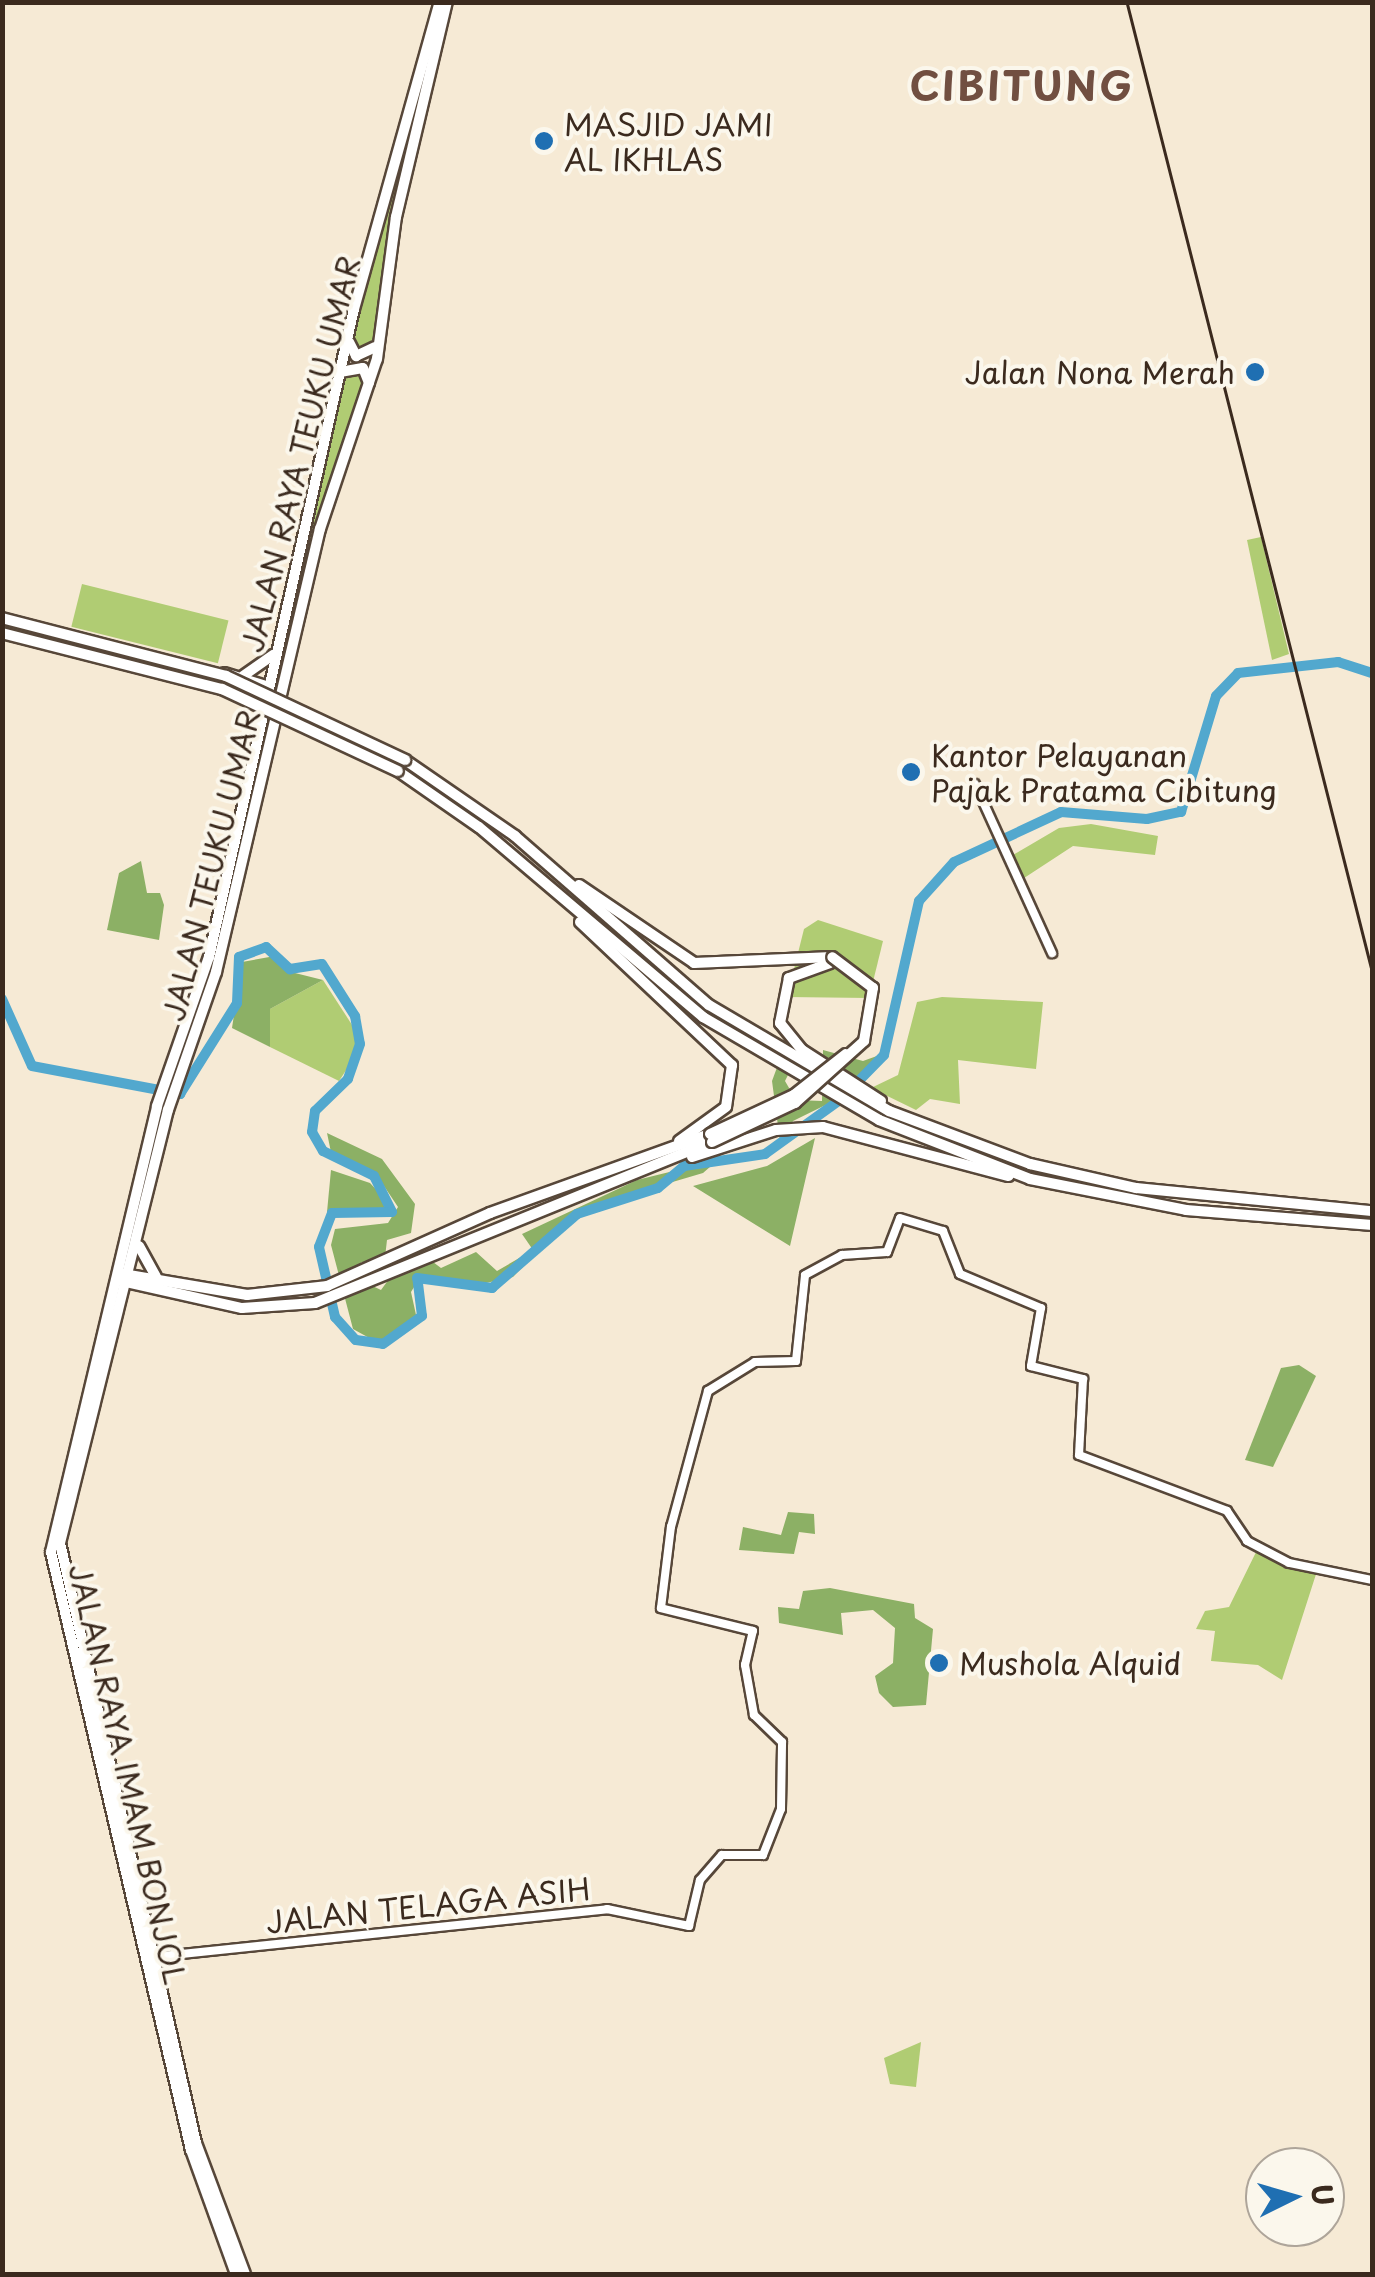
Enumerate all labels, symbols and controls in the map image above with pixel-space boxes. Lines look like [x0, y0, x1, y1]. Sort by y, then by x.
district label: CIBITUNG [911, 61, 1133, 109]
place label: MASJID JAMI AL IKHLAS [564, 106, 774, 176]
marker: MASJID JAMI AL IKHLAS [533, 130, 555, 152]
street label: JALAN RAYA TEUKU UMAR [233, 251, 367, 657]
place label: Jalan Nona Merah [963, 354, 1235, 390]
marker: Jalan Nona Merah [1244, 361, 1266, 383]
street label: JALAN TEUKU UMAR [155, 706, 267, 1024]
place label: Kantor Pelayanan Pajak Pratama Cibitung [931, 737, 1278, 808]
marker: Kantor Pelayanan Pajak Pratama Cibitung [900, 761, 922, 783]
street label: JALAN RAYA IMAM BONJOL [62, 1562, 194, 1986]
place label: Mushola Alquid [959, 1645, 1182, 1681]
marker: Mushola Alquid [928, 1652, 950, 1674]
street label: JALAN TELAGA ASIH [268, 1870, 588, 1940]
north arrow [1245, 2147, 1345, 2247]
text: U [1301, 2182, 1346, 2207]

